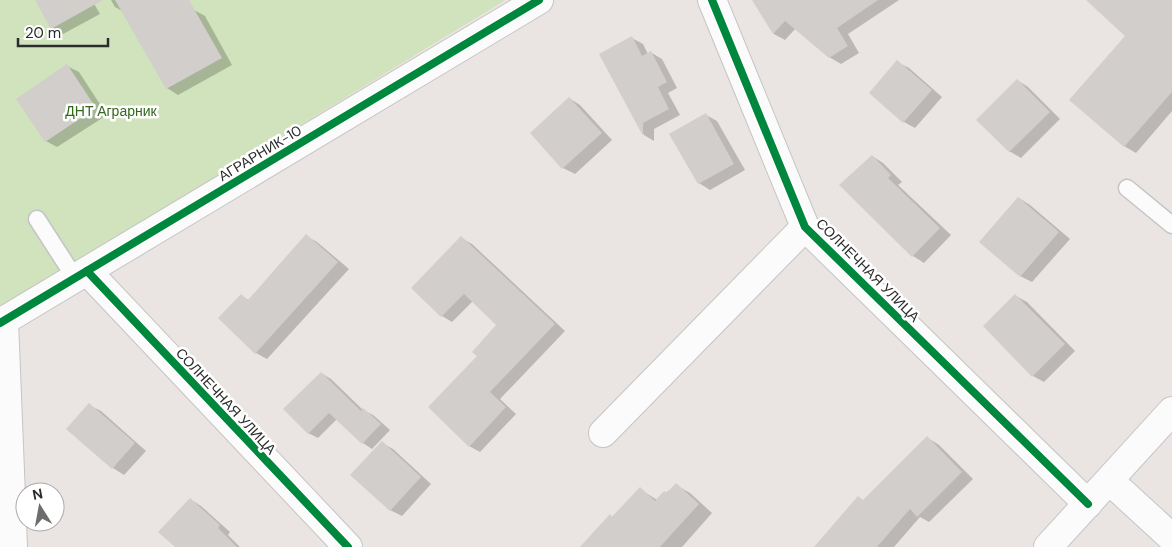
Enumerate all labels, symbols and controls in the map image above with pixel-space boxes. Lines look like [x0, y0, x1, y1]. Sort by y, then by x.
scale bar [18, 15, 108, 47]
text: 20 m [25, 23, 61, 43]
park label: ДНТ Аграрник [65, 102, 158, 120]
street label: АГРАРНИК-10 [215, 121, 305, 185]
street label: СОЛНЕЧНАЯ УЛИЦА [812, 214, 924, 326]
street label: СОЛНЕЧНАЯ УЛИЦА [172, 344, 280, 459]
north arrow [15, 482, 65, 532]
text: N [31, 484, 44, 504]

